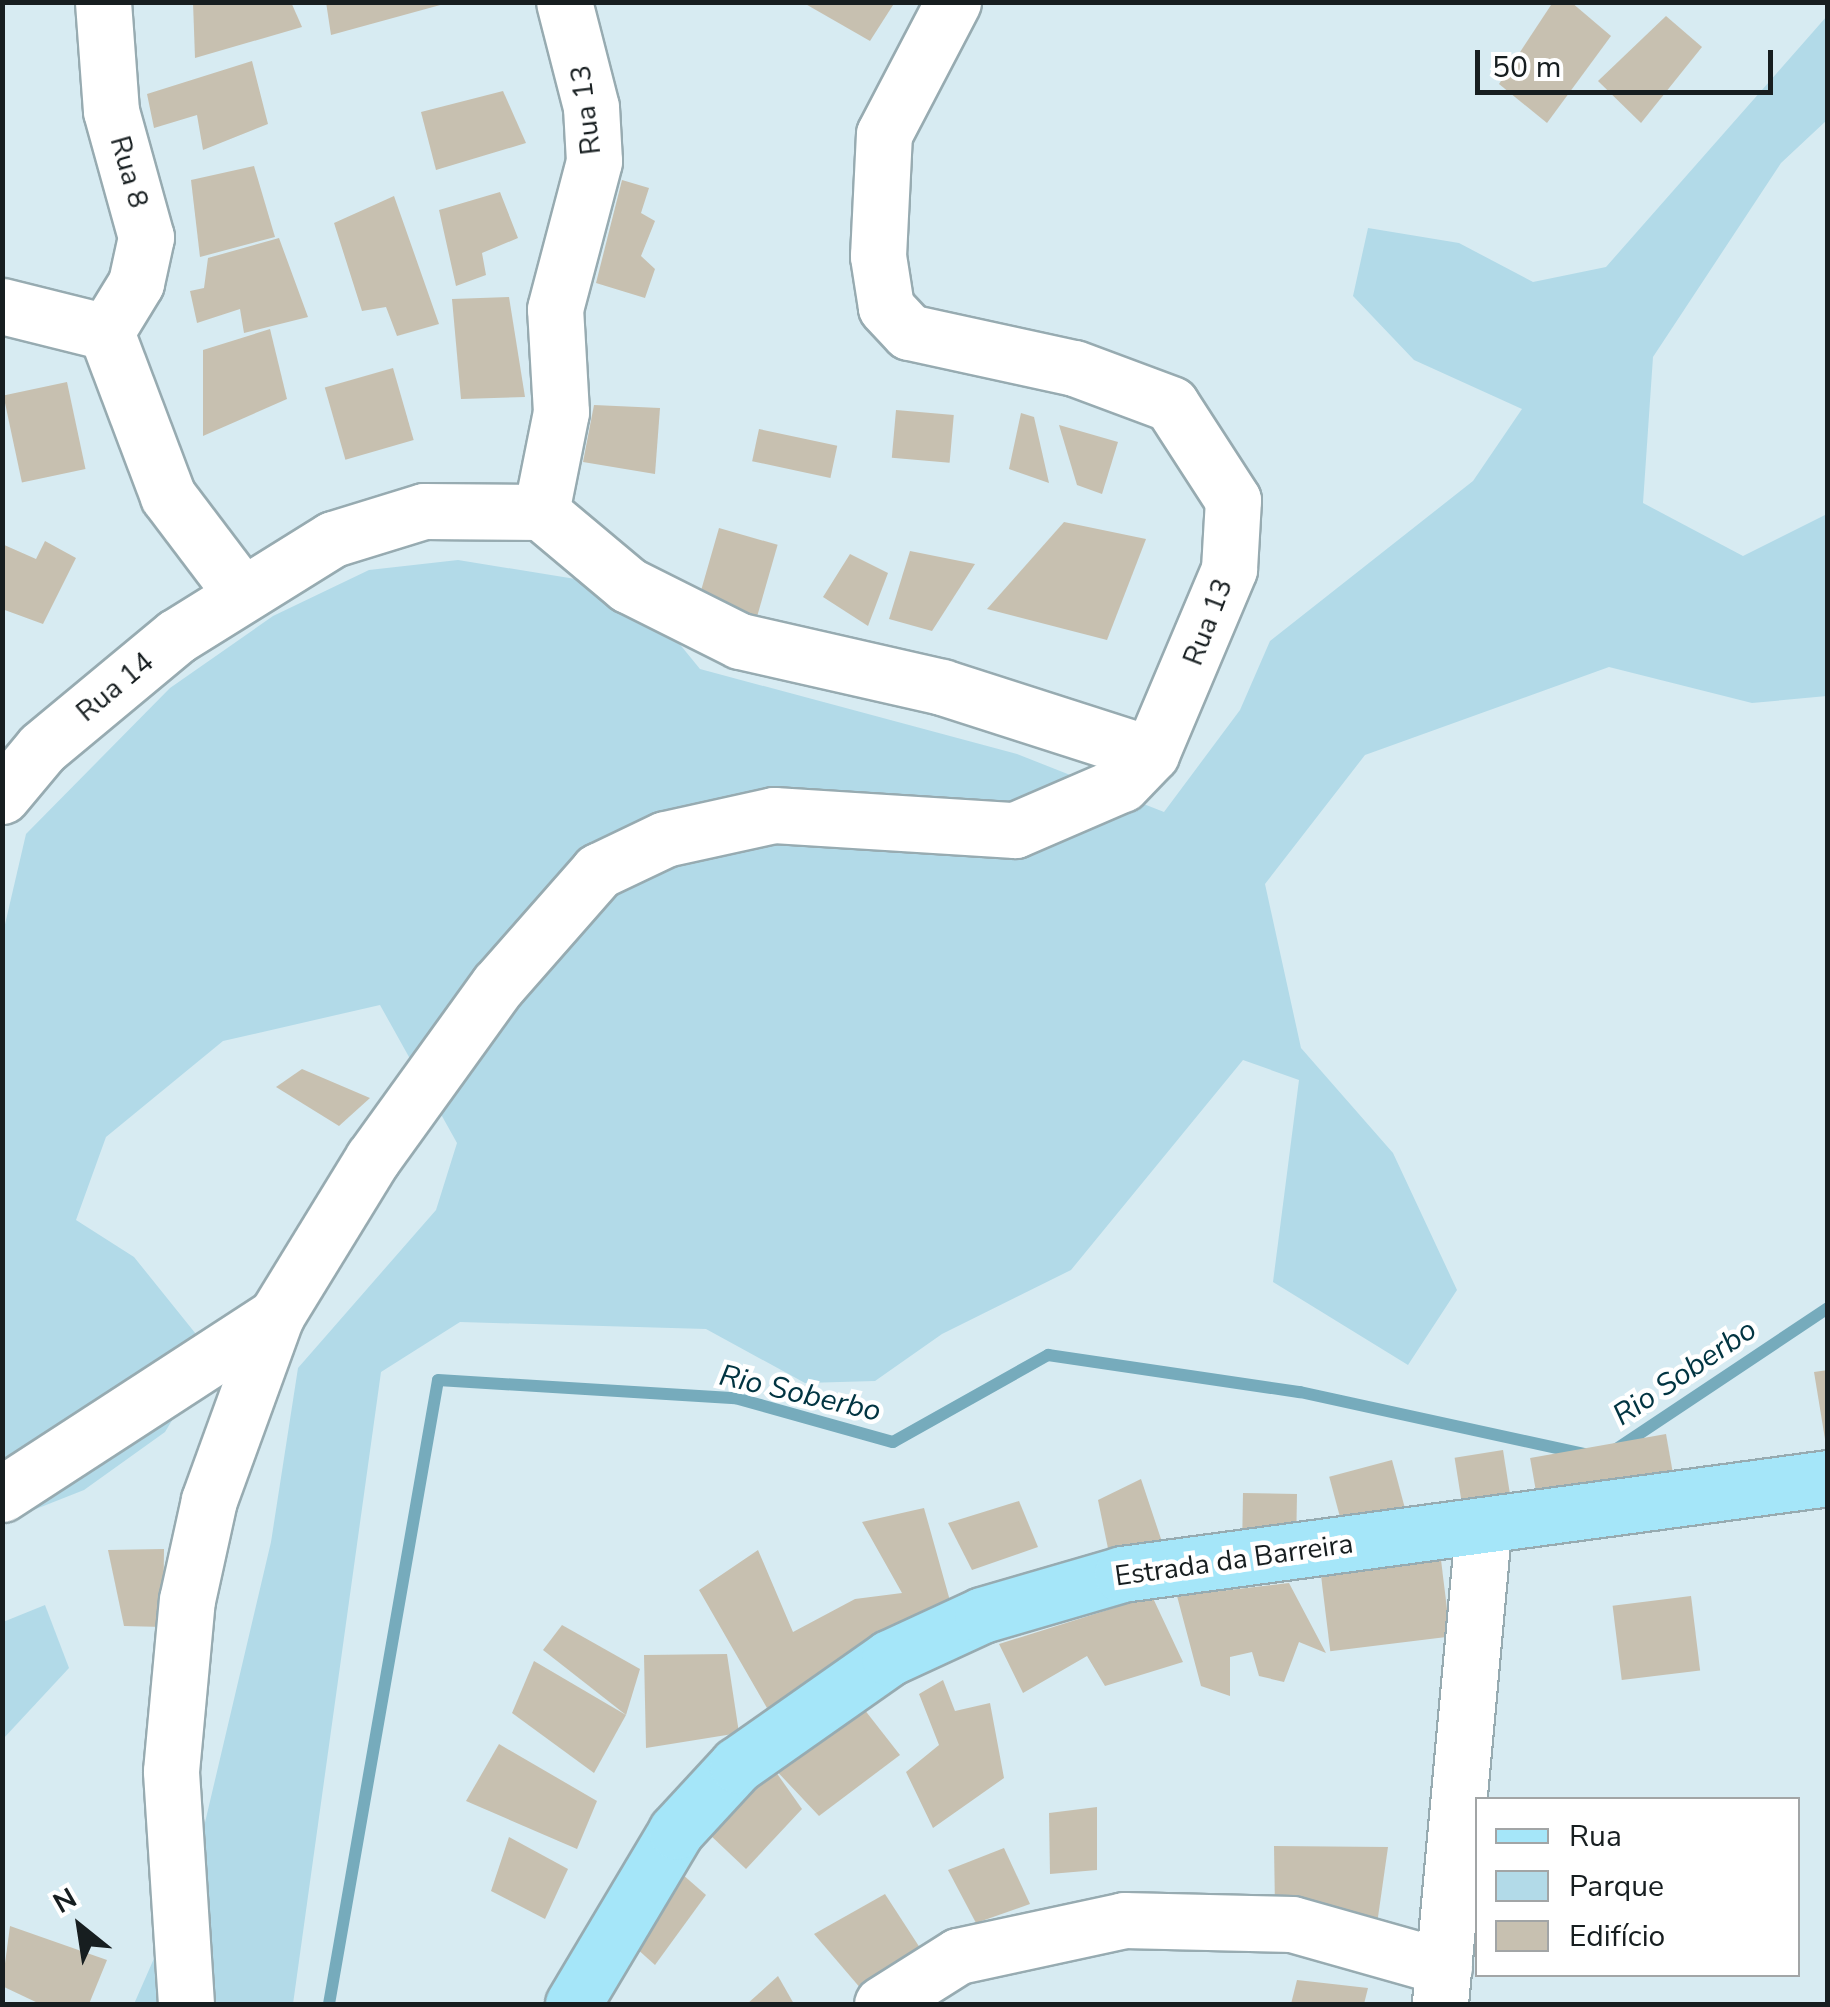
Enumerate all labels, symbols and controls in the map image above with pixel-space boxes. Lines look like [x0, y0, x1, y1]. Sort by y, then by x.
scale bar [1480, 30, 1778, 92]
text: 50 m [1492, 47, 1561, 88]
street label: Rua 13 [564, 63, 608, 157]
street label: Rua 8 [103, 132, 155, 212]
street label: Rua 13 [1176, 574, 1240, 670]
street label: Rua 14 [70, 645, 160, 729]
water label: Rio Soberbo [1607, 1312, 1763, 1434]
water label: Rio Soberbo [716, 1358, 884, 1430]
street label: Estrada da Barreira [1113, 1527, 1355, 1593]
legend [1475, 1797, 1800, 1977]
text: Rua [1569, 1816, 1622, 1857]
text: Parque [1569, 1866, 1664, 1907]
north arrow [30, 1877, 130, 1977]
text: N [46, 1879, 84, 1923]
text: Edifício [1569, 1916, 1665, 1957]

